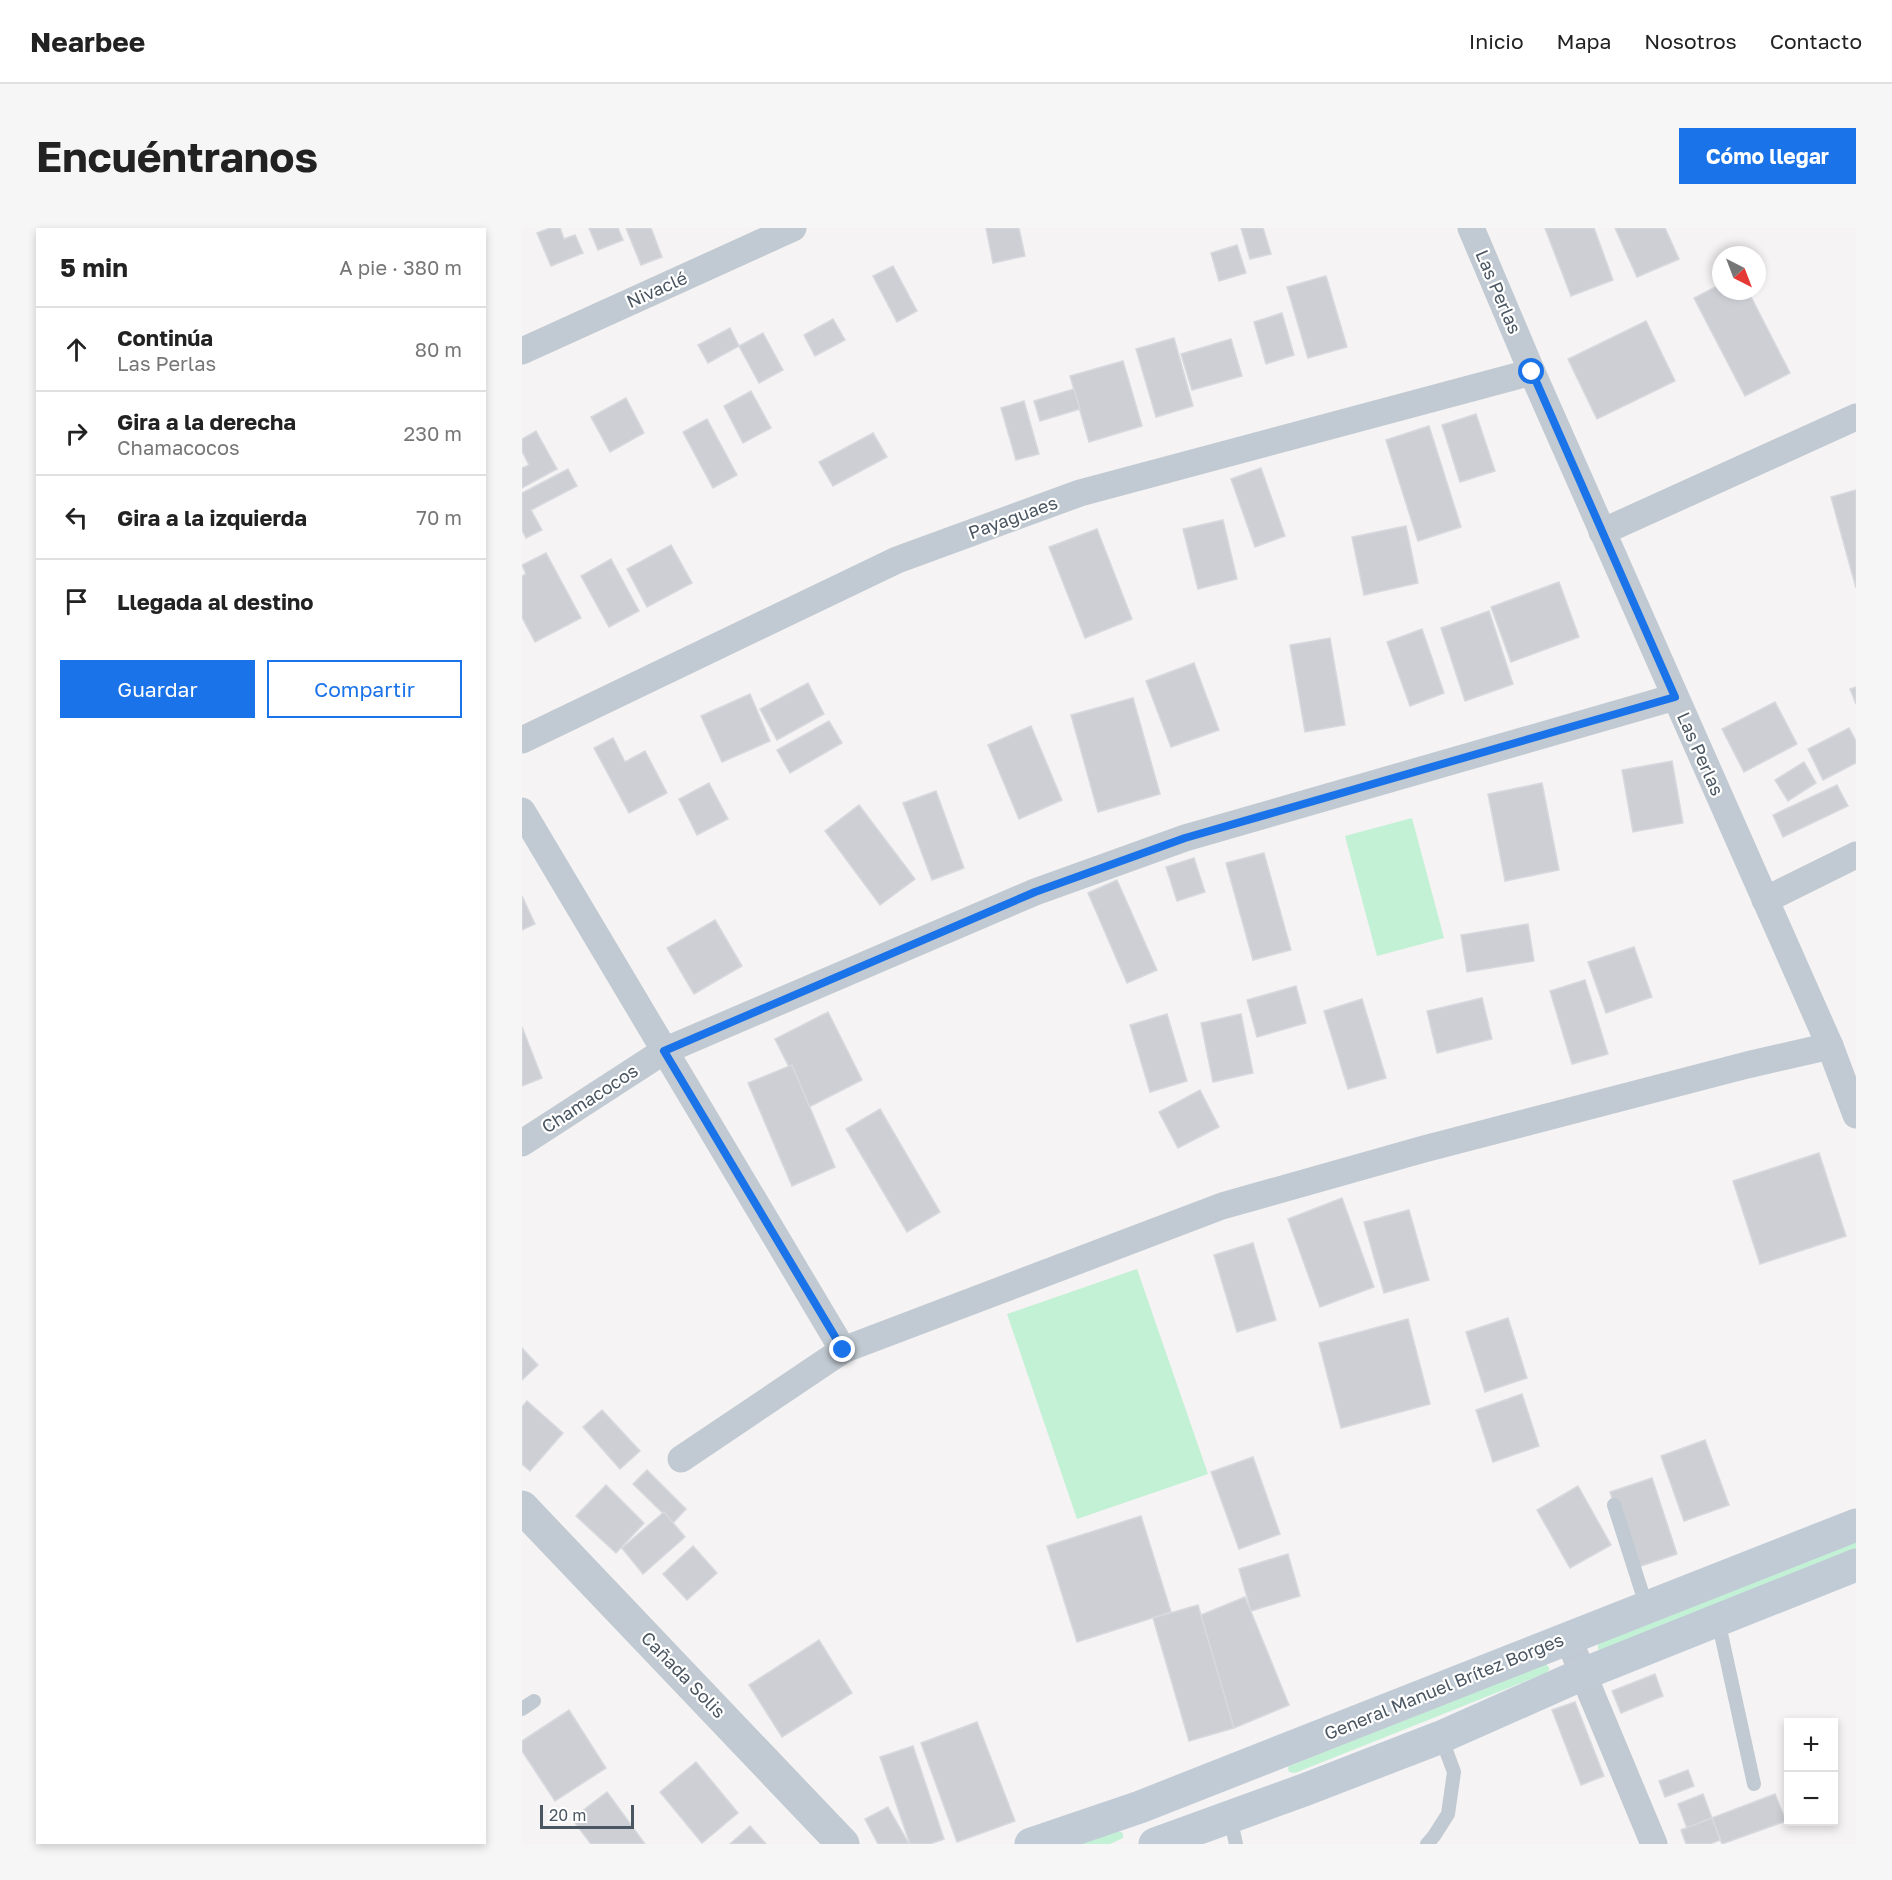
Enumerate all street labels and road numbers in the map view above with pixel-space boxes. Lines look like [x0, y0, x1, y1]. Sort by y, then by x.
street label: Las Perlas [1471, 246, 1526, 337]
street label: Nivaclé [623, 266, 690, 312]
street label: Payaguaes [965, 491, 1060, 543]
street label: Las Perlas [1673, 708, 1729, 799]
street label: Chamacocos [537, 1059, 642, 1137]
street label: Cañada Solis [637, 1626, 730, 1722]
street label: General Manuel Brítez Borges [1321, 1628, 1567, 1744]

